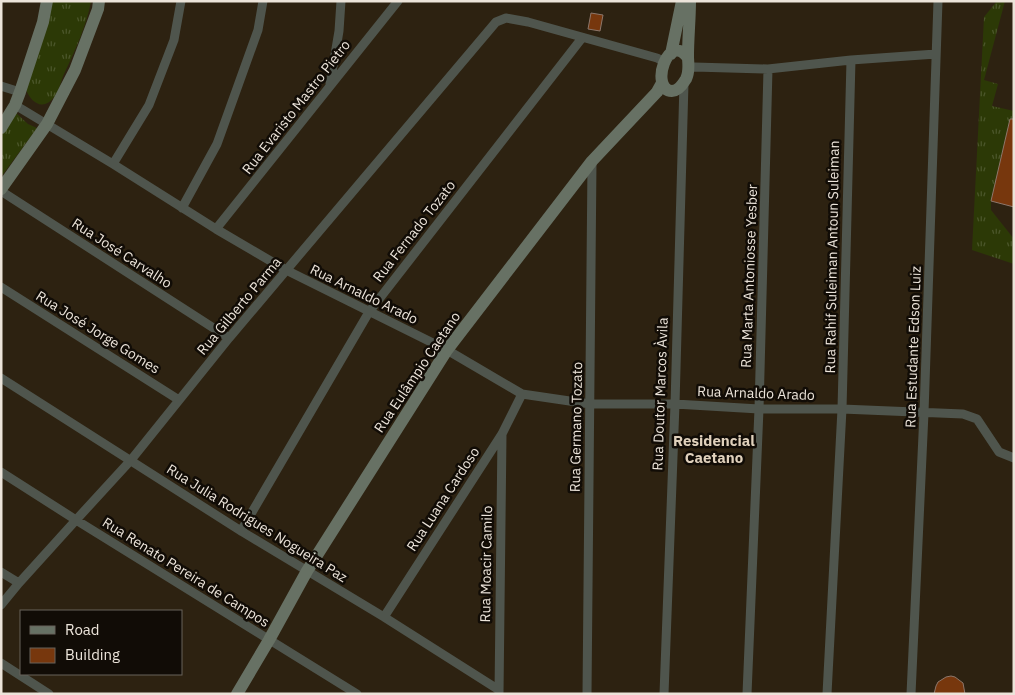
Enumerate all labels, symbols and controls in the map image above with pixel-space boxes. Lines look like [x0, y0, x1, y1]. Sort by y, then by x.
street label: Rua Evaristo Mastro Pietro [238, 36, 354, 178]
street label: Rua Rahif Suleiman Antoun Suleiman [821, 140, 843, 374]
street label: Rua Fernado Tozato [369, 176, 459, 285]
street label: Rua Marta Antoniosse Yesber [737, 184, 761, 368]
street label: Rua José Carvalho [69, 214, 176, 292]
street label: Rua Gilberto Parma [193, 253, 286, 359]
street label: Rua Arnaldo Arado [307, 260, 421, 328]
street label: Rua Estudante Edson Luiz [901, 265, 925, 428]
street label: Rua José Jorge Gomes [33, 287, 164, 378]
street label: Rua Eulâmpio Caetano [370, 308, 464, 436]
street label: Rua Doutor Marcos Àvila [647, 317, 672, 471]
street label: Rua Germano Tozato [566, 361, 586, 492]
street label: Rua Arnaldo Arado [697, 382, 815, 404]
district label: Residencial Caetano [673, 431, 755, 467]
street label: Rua Luana Cardoso [403, 443, 483, 554]
street label: Rua Julia Rodrigues Nogueira Paz [163, 460, 351, 586]
street label: Rua Moacir Camilo [476, 505, 496, 623]
street label: Rua Renato Pereira de Campos [99, 513, 273, 631]
legend [20, 610, 182, 675]
text: Road [65, 620, 100, 639]
text: Building [65, 645, 120, 664]

